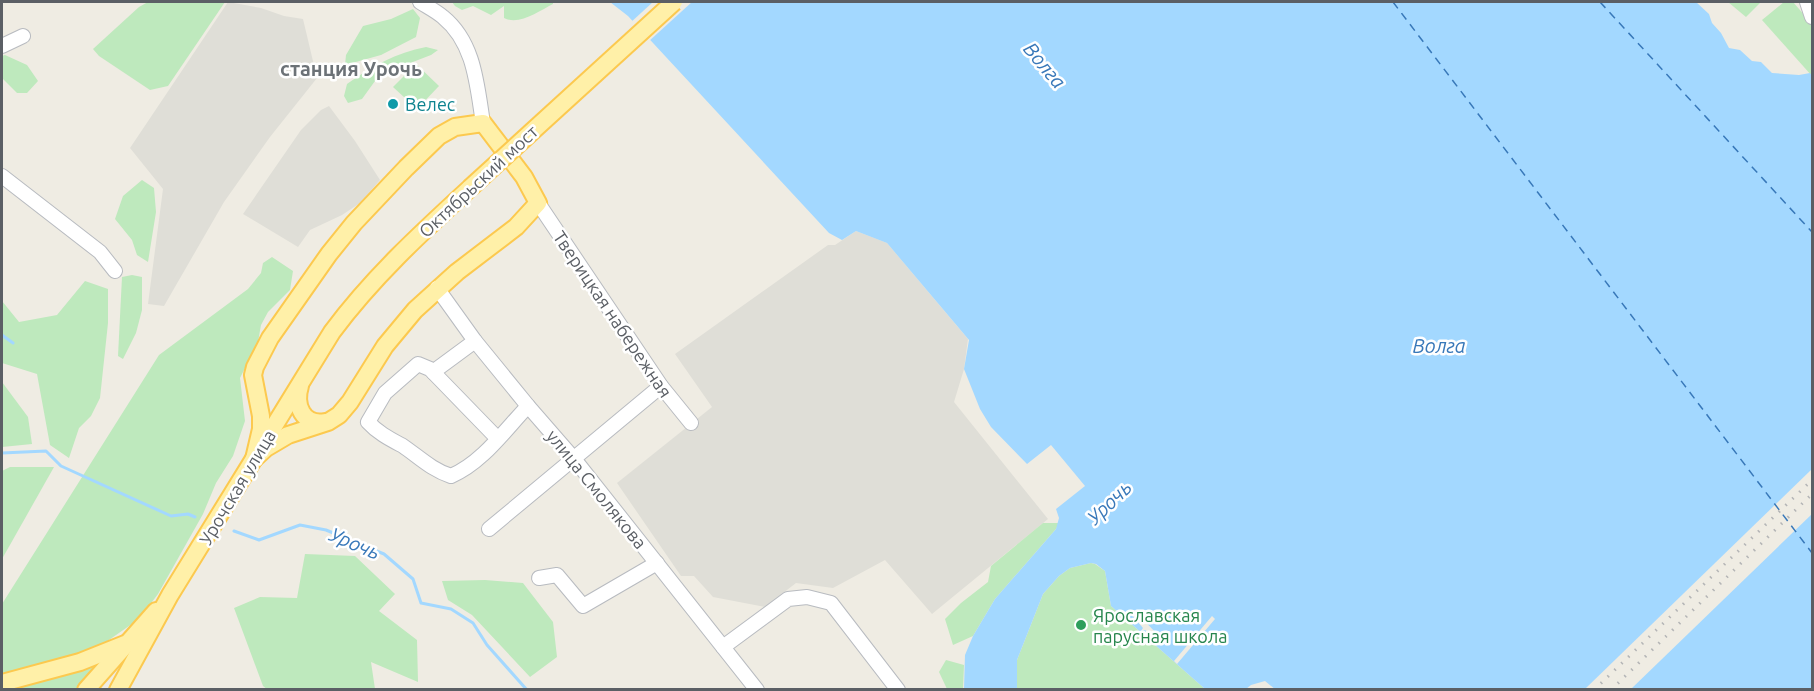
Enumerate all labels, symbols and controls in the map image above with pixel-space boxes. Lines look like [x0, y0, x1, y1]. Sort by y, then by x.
water label: Волга [1019, 37, 1071, 93]
district label: станция Урочь [280, 57, 422, 80]
place label: Велес [405, 94, 455, 114]
marker: Велес [386, 97, 400, 111]
street label: Октябрьский мост [415, 121, 541, 241]
street label: Тверицкая набережная [550, 227, 676, 401]
water label: Волга [1412, 334, 1466, 357]
street label: Урочская улица [195, 426, 279, 548]
street label: улица Смолякова [543, 426, 651, 552]
water label: Урочь [1081, 475, 1136, 529]
water label: Урочь [325, 522, 384, 564]
place label: Ярославская парусная школа [1093, 605, 1228, 646]
marker: Ярославская парусная школа [1074, 618, 1088, 632]

